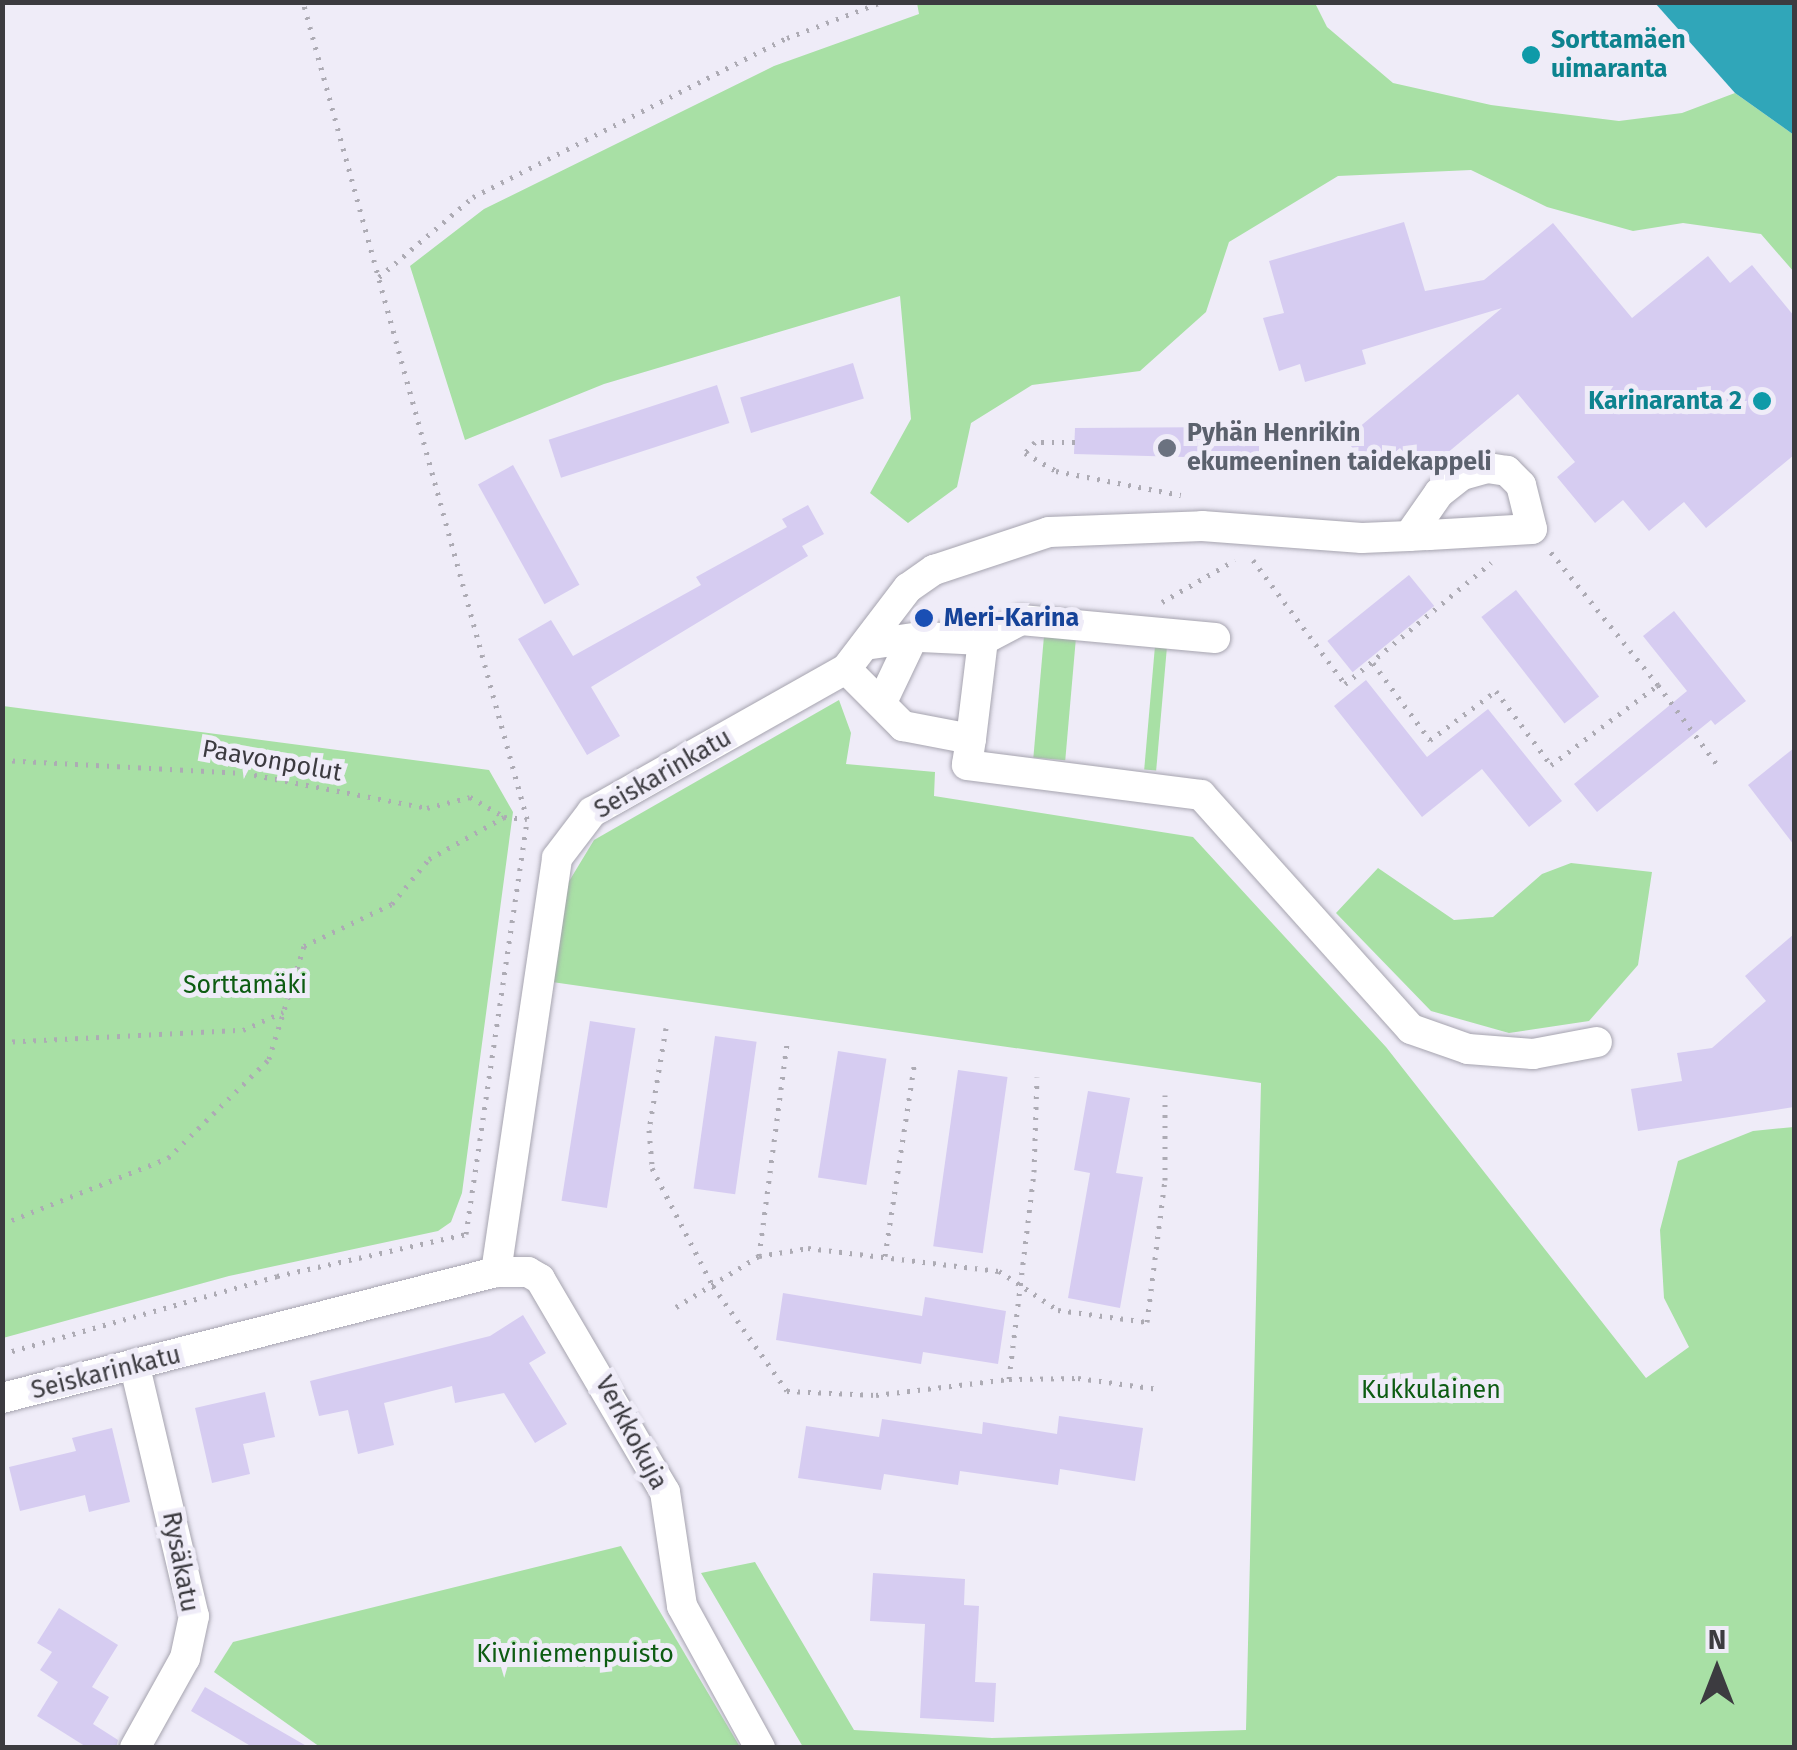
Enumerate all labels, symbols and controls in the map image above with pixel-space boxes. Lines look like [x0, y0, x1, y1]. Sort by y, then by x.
place label: Sorttamäen uimaranta [1551, 26, 1686, 85]
marker: Sorttamäen uimaranta [1520, 44, 1542, 66]
place label: Karinaranta 2 [1588, 386, 1742, 416]
marker: Karinaranta 2 [1751, 390, 1773, 412]
place label: Pyhän Henrikin ekumeeninen taidekappeli [1187, 419, 1492, 478]
marker: Pyhän Henrikin ekumeeninen taidekappeli [1156, 437, 1178, 459]
place label: Meri-Karina [944, 603, 1079, 633]
marker: Meri-Karina [913, 607, 935, 629]
street label: Seiskarinkatu [589, 723, 737, 825]
street label: Paavonpolut [200, 734, 344, 788]
park label: Sorttamäki [183, 970, 307, 1000]
street label: Seiskarinkatu [28, 1340, 184, 1406]
street label: Verkkokuja [589, 1371, 673, 1495]
park label: Kukkulainen [1361, 1375, 1501, 1405]
street label: Rysäkatu [156, 1509, 204, 1615]
north arrow [1667, 1620, 1767, 1720]
text: N [1708, 1623, 1726, 1656]
park label: Kiviniemenpuisto [476, 1639, 674, 1669]

